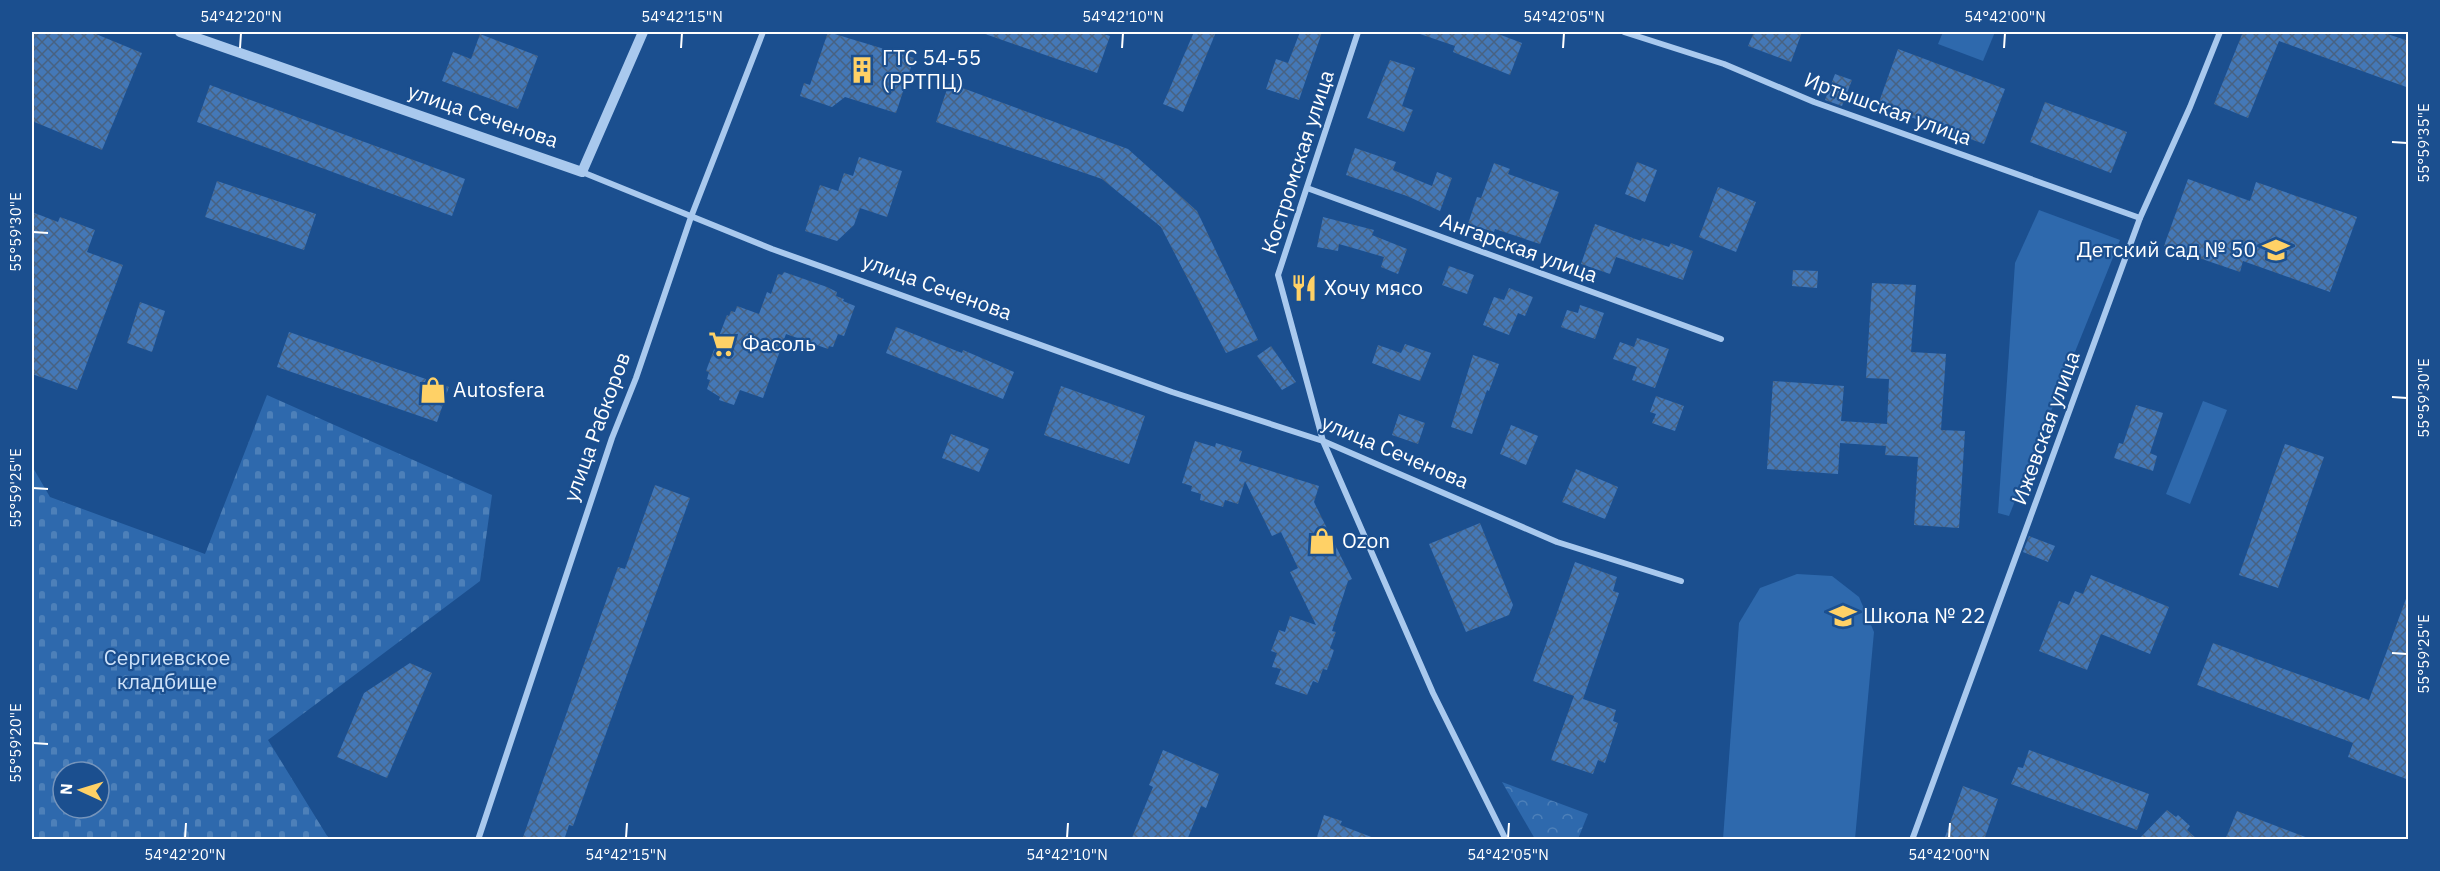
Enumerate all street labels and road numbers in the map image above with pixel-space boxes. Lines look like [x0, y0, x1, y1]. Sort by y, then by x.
street label: Иртышская улица [1801, 65, 1976, 151]
street label: Костромская улица [1254, 66, 1340, 257]
street label: улица Сеченова [404, 76, 562, 154]
street label: Ангарская улица [1437, 206, 1602, 289]
street label: улица Сеченова [859, 246, 1016, 326]
street label: Ижевская улица [2004, 347, 2086, 508]
street label: улица Рабкоров [556, 348, 636, 505]
street label: улица Сеченова [1317, 407, 1473, 495]

